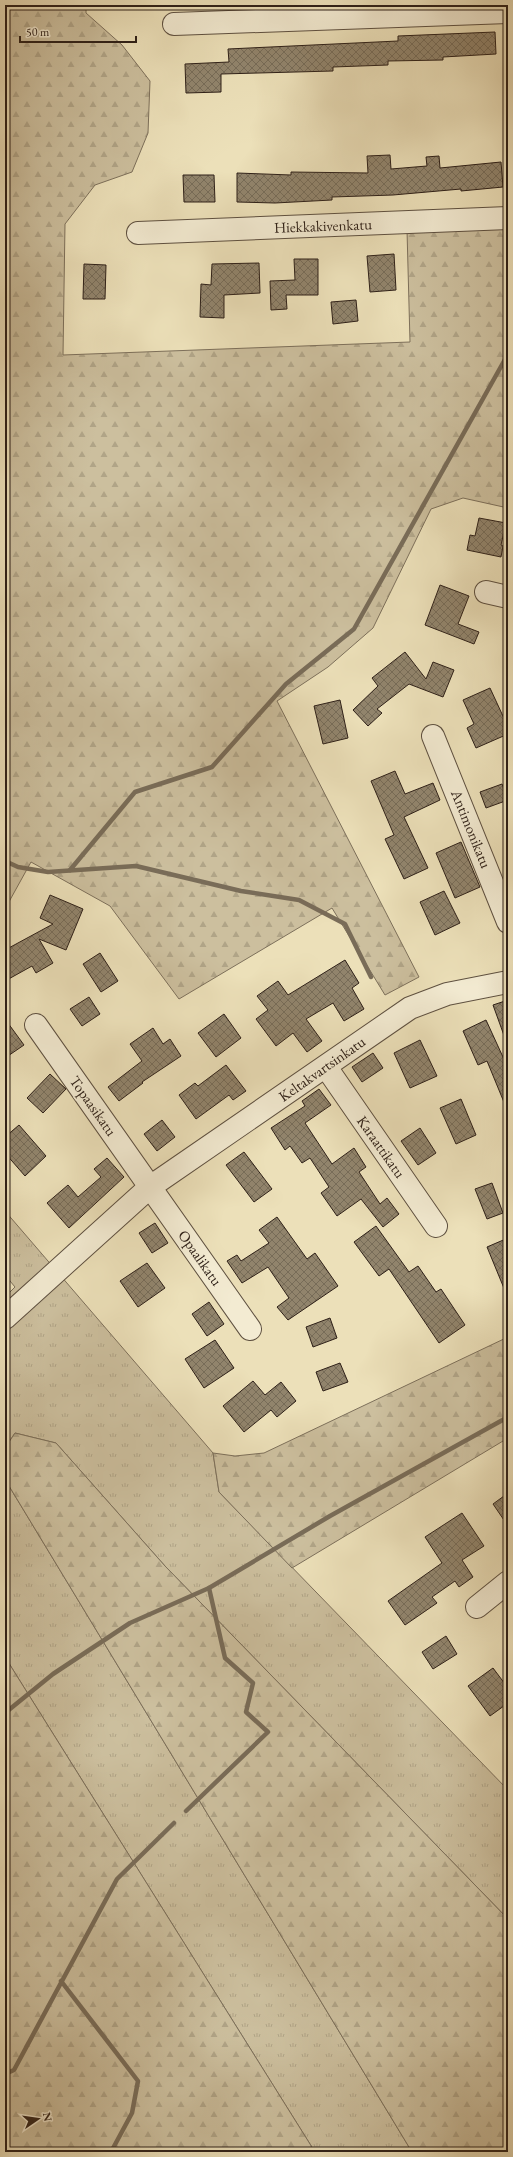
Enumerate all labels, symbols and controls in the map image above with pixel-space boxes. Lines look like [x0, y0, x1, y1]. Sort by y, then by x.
scale bar [20, 18, 136, 44]
text: 50 m [26, 24, 50, 40]
street label: Hiekkakivenkatu [274, 214, 372, 237]
street label: Antimonikatu [447, 786, 496, 871]
street label: Keltakvartsinkatu [275, 1032, 369, 1105]
street label: Topaasikatu [66, 1072, 121, 1140]
street label: Karaattikatu [353, 1112, 410, 1182]
street label: Opaalikatu [174, 1226, 227, 1289]
north arrow [18, 2099, 58, 2139]
text: N [40, 2111, 56, 2123]

